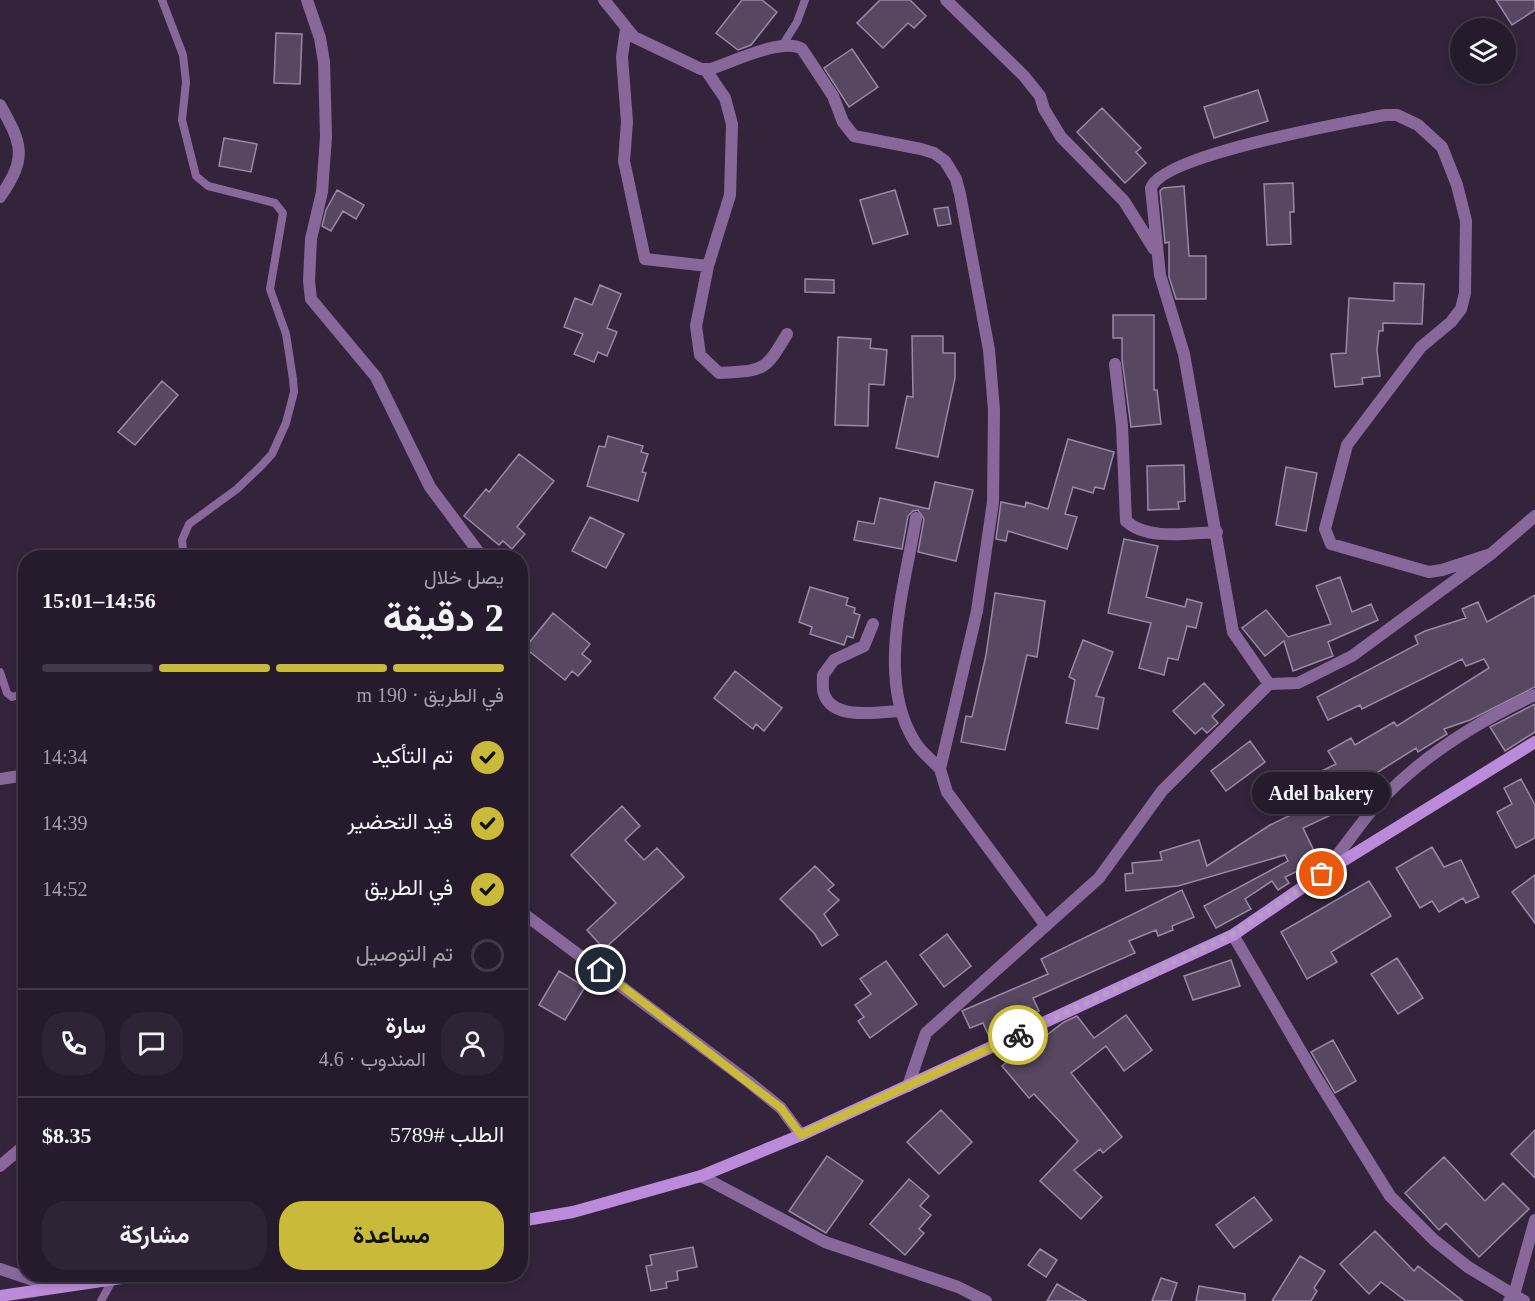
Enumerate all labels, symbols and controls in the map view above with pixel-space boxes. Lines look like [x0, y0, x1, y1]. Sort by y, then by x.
map controls [1450, 18, 1516, 84]
button: layers [1450, 18, 1516, 84]
text: يصل خلال [424, 566, 504, 588]
text: 14:56–15:01 [42, 588, 156, 613]
text: 2 دقيقة [383, 596, 504, 639]
text: في الطريق · 190 m [356, 684, 504, 706]
icon: check [471, 741, 504, 774]
text: تم التأكيد [372, 743, 453, 768]
text: 14:34 [42, 746, 88, 768]
callout: Adel bakery [1253, 772, 1391, 814]
text: Adel bakery [1269, 782, 1374, 804]
icon: check [471, 807, 504, 840]
text: قيد التحضير [347, 809, 453, 834]
text: 14:39 [42, 812, 88, 834]
pin [1296, 848, 1347, 899]
icon: bag [1305, 857, 1338, 890]
icon: check [471, 873, 504, 906]
text: في الطريق [365, 875, 453, 900]
text: 14:52 [42, 878, 88, 900]
text: تم التوصيل [356, 941, 453, 966]
pin [575, 944, 626, 995]
icon: home [584, 953, 617, 986]
courier [988, 1005, 1048, 1065]
button: phone [42, 1012, 105, 1075]
button: chat [120, 1012, 183, 1075]
button: person [441, 1012, 504, 1075]
text: سارة [385, 1013, 426, 1038]
icon: bike [1002, 1019, 1035, 1052]
text: المندوب · 4.6 [319, 1048, 426, 1070]
text: الطلب #5789 [390, 1122, 504, 1147]
text: $8.35 [42, 1123, 92, 1148]
button: مشاركة [42, 1201, 267, 1270]
button: مساعدة [279, 1201, 504, 1270]

